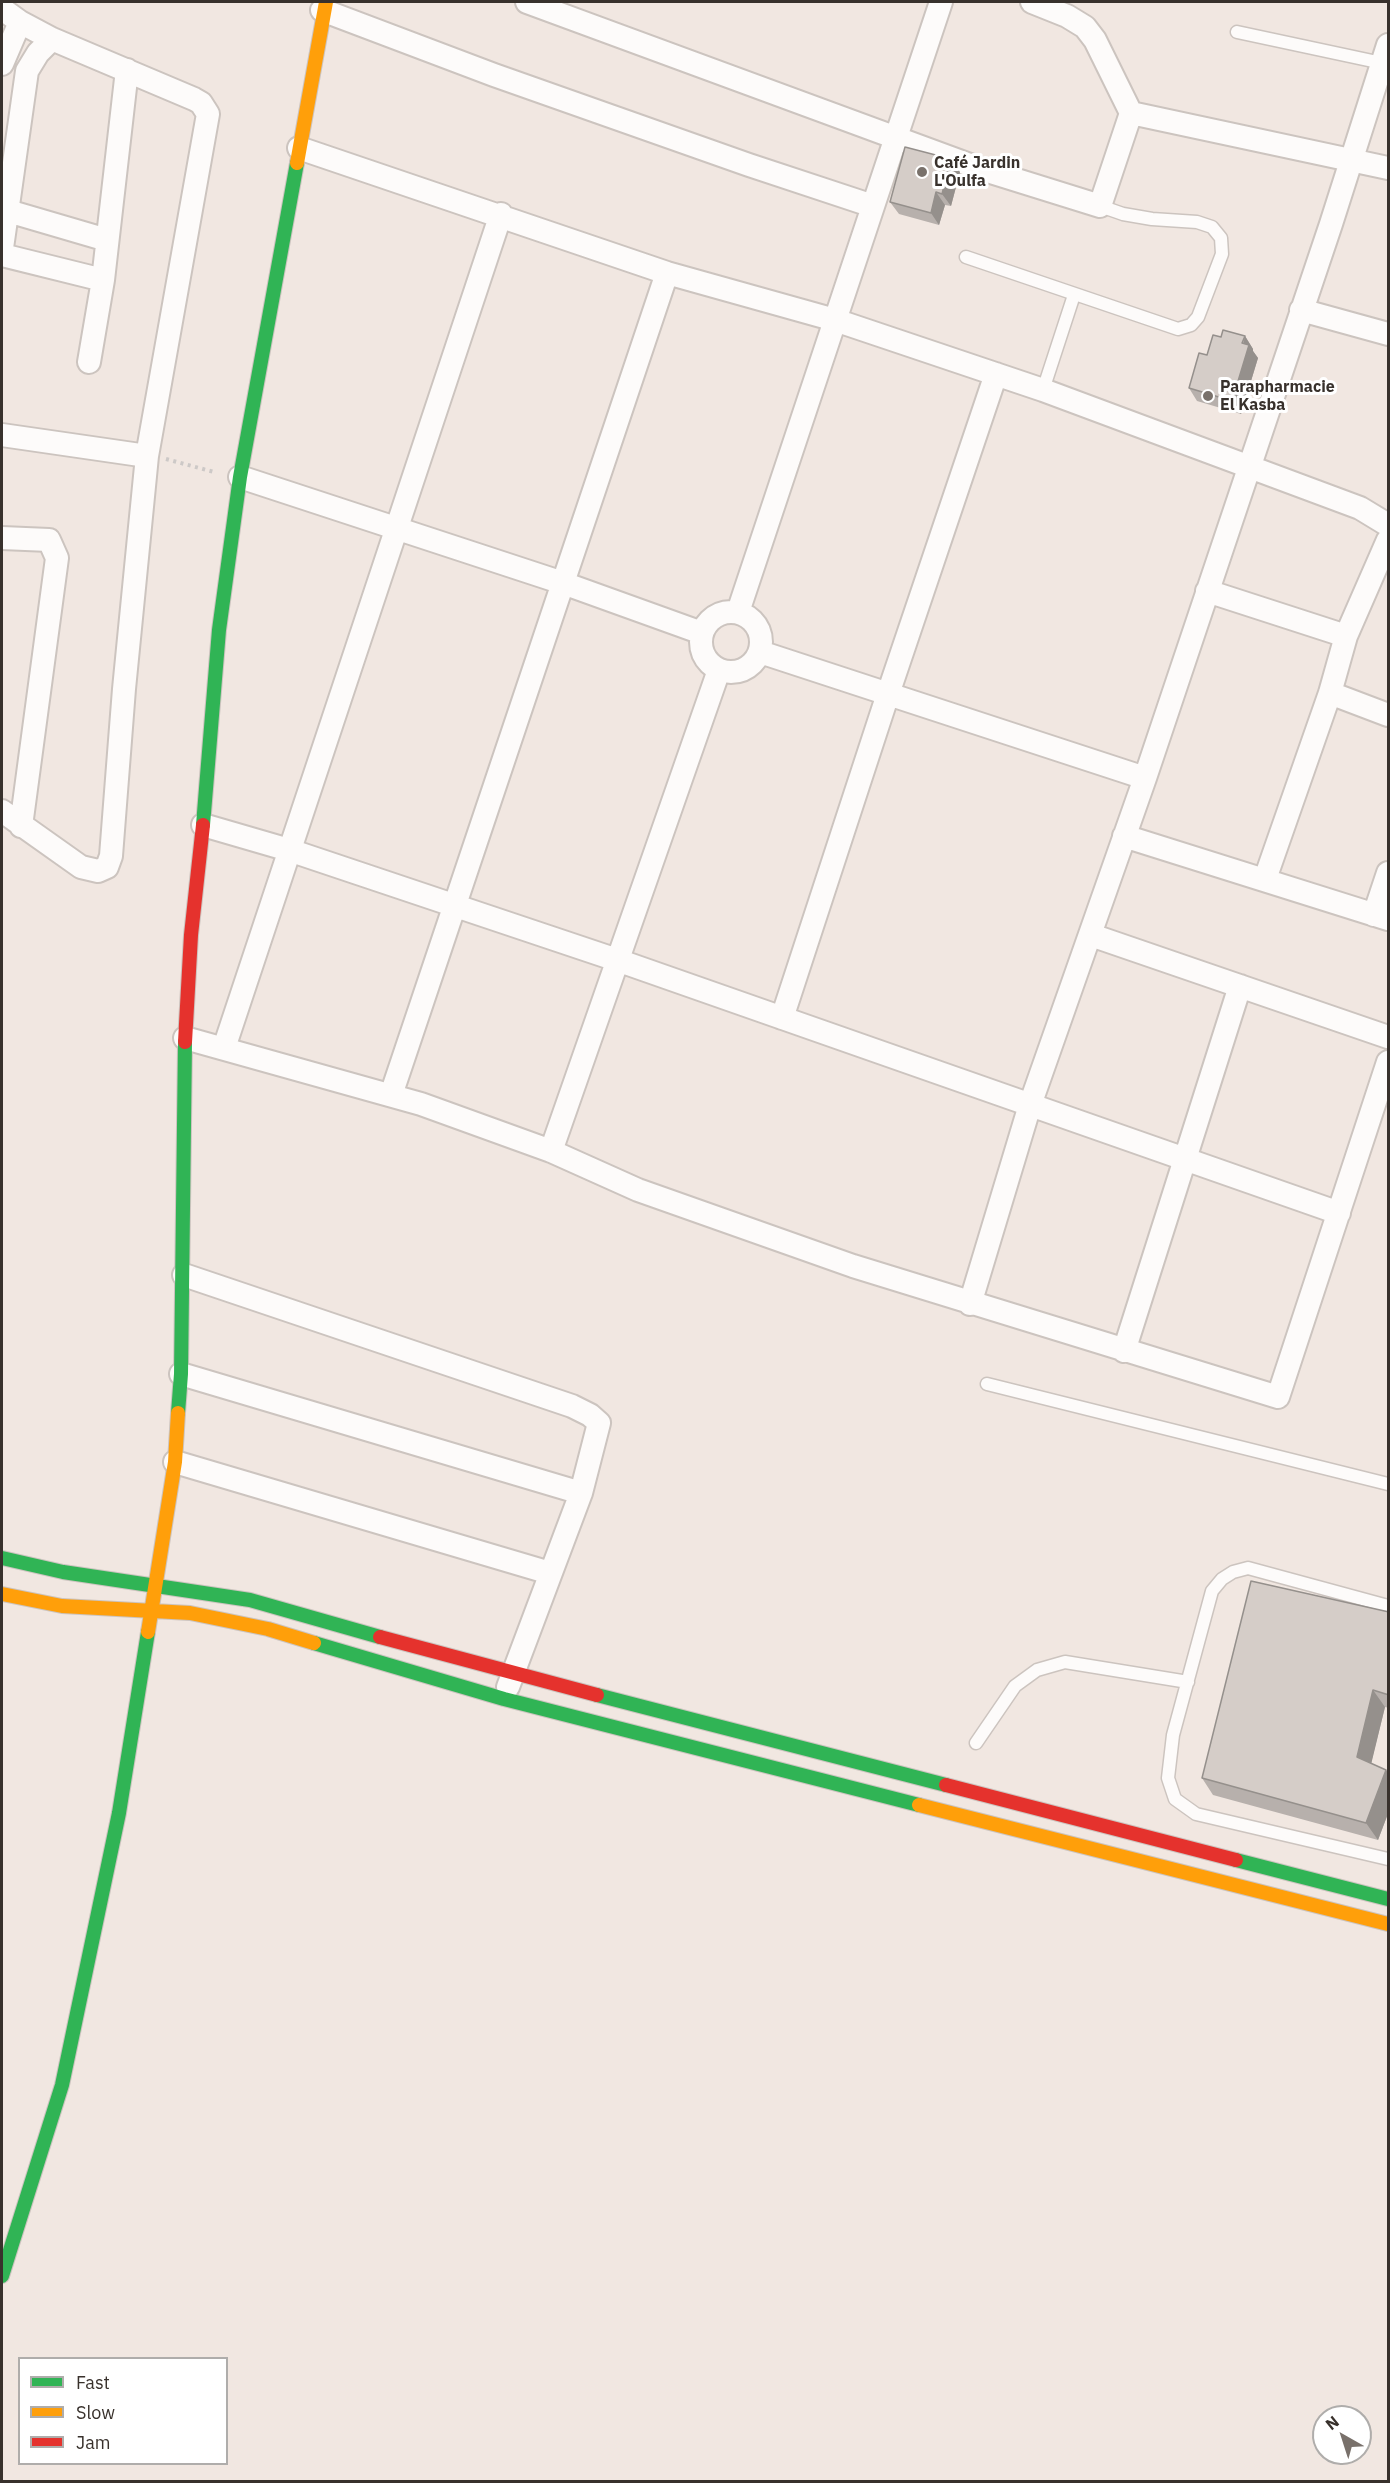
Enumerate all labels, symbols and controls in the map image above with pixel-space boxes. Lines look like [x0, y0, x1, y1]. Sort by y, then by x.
place label: Café Jardin L'Oulfa [934, 153, 1020, 191]
marker: Café Jardin L'Oulfa [915, 165, 929, 179]
place label: Parapharmacie El Kasba [1220, 377, 1335, 415]
marker: Parapharmacie El Kasba [1201, 389, 1215, 403]
legend [18, 2357, 228, 2465]
text: Fast [76, 2371, 110, 2394]
text: Slow [76, 2401, 115, 2424]
north arrow [1312, 2405, 1372, 2465]
text: N [1321, 2411, 1343, 2434]
text: Jam [76, 2431, 111, 2454]

